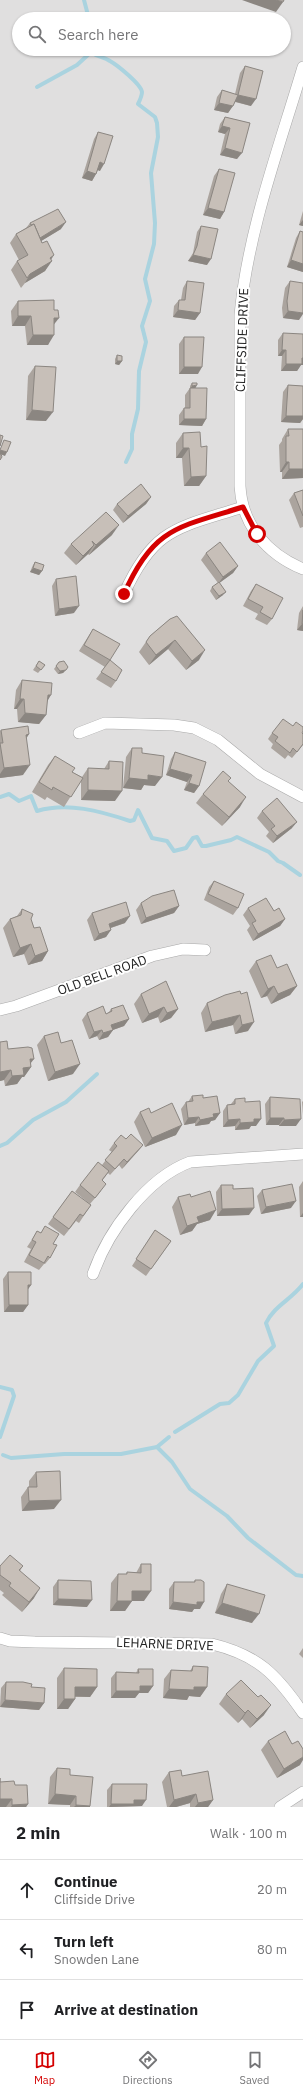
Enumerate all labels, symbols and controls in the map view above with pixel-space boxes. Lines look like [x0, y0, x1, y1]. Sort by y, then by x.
search box [12, 12, 291, 56]
icon: search [26, 23, 48, 45]
text: Search here [58, 25, 138, 44]
street label: CLIFFSIDE DRIVE [232, 288, 252, 392]
route start [248, 525, 266, 543]
route end [115, 585, 133, 603]
street label: OLD BELL ROAD [55, 951, 149, 999]
street label: LEHARNE DRIVE [116, 1634, 214, 1654]
text: 2 min [16, 1822, 60, 1844]
text: Walk · 100 m [210, 1825, 287, 1842]
text: Continue [54, 1872, 118, 1891]
icon: ahead [16, 1879, 38, 1901]
text: 20 m [257, 1881, 287, 1898]
text: Cliffside Drive [54, 1891, 135, 1908]
text: Turn left [54, 1932, 114, 1951]
icon: left [16, 1939, 38, 1961]
text: 80 m [257, 1941, 287, 1958]
text: Snowden Lane [54, 1951, 139, 1968]
icon: arrive [16, 1999, 38, 2021]
text: Arrive at destination [54, 2000, 198, 2019]
tab: Map [34, 2049, 56, 2087]
tab: Directions [123, 2049, 173, 2087]
tab: Saved [240, 2049, 269, 2087]

